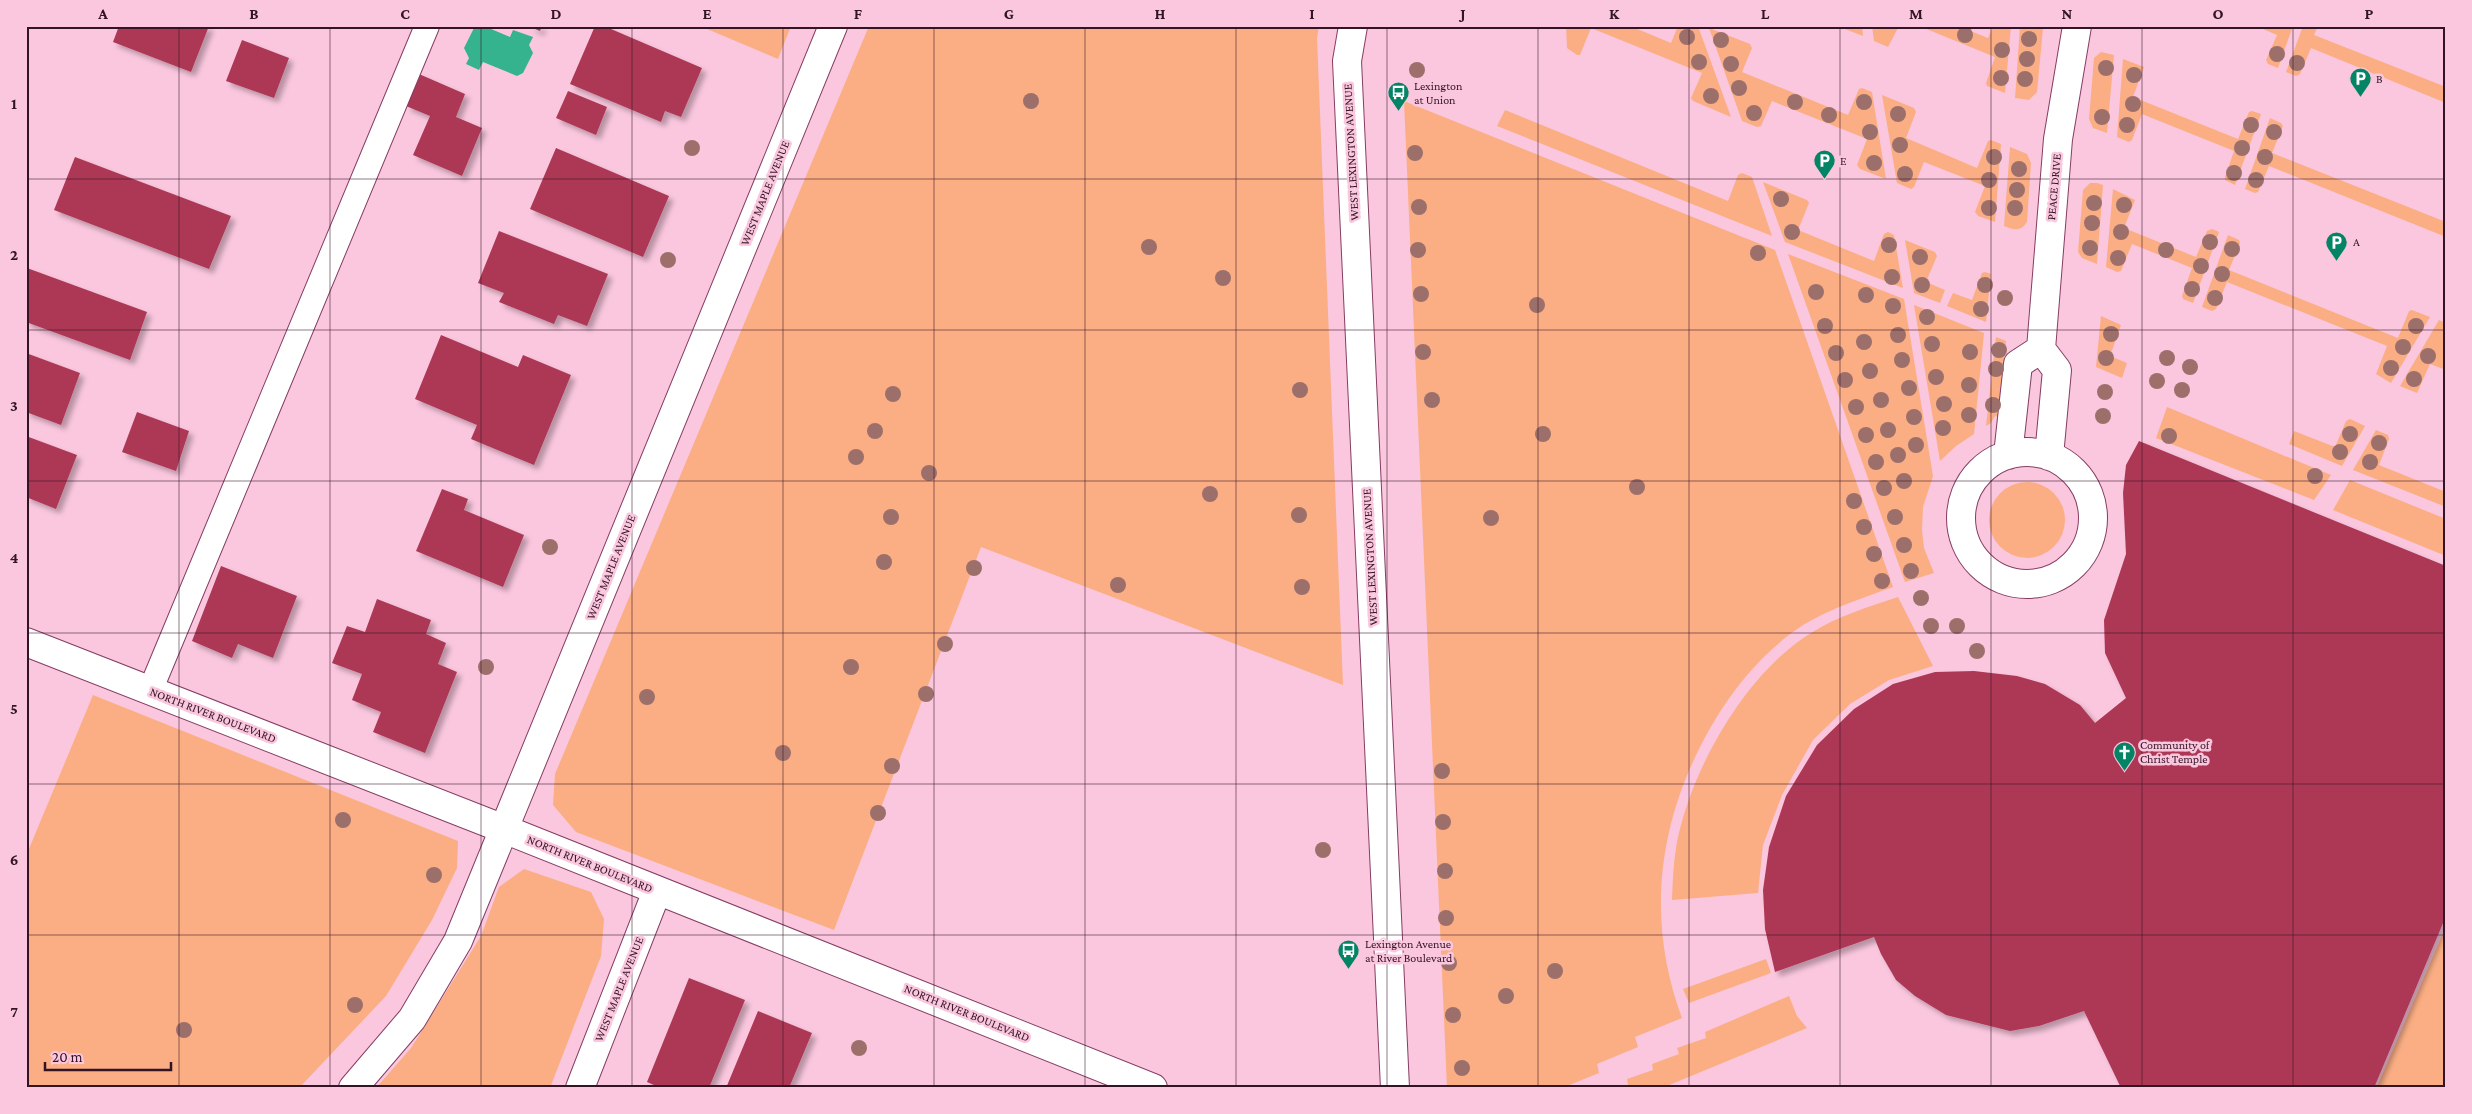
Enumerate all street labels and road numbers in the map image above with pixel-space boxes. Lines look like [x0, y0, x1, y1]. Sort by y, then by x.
street label: WEST LEXINGTON AVENUE [1340, 83, 1362, 221]
street label: WEST MAPLE AVENUE [738, 138, 793, 247]
street label: PEACE DRIVE [2044, 153, 2064, 221]
street label: WEST LEXINGTON AVENUE [1359, 488, 1381, 626]
street label: WEST MAPLE AVENUE [584, 512, 639, 621]
street label: NORTH RIVER BOULEVARD [148, 684, 278, 746]
street label: NORTH RIVER BOULEVARD [525, 832, 655, 896]
street label: WEST MAPLE AVENUE [592, 934, 647, 1043]
street label: NORTH RIVER BOULEVARD [902, 981, 1032, 1045]

